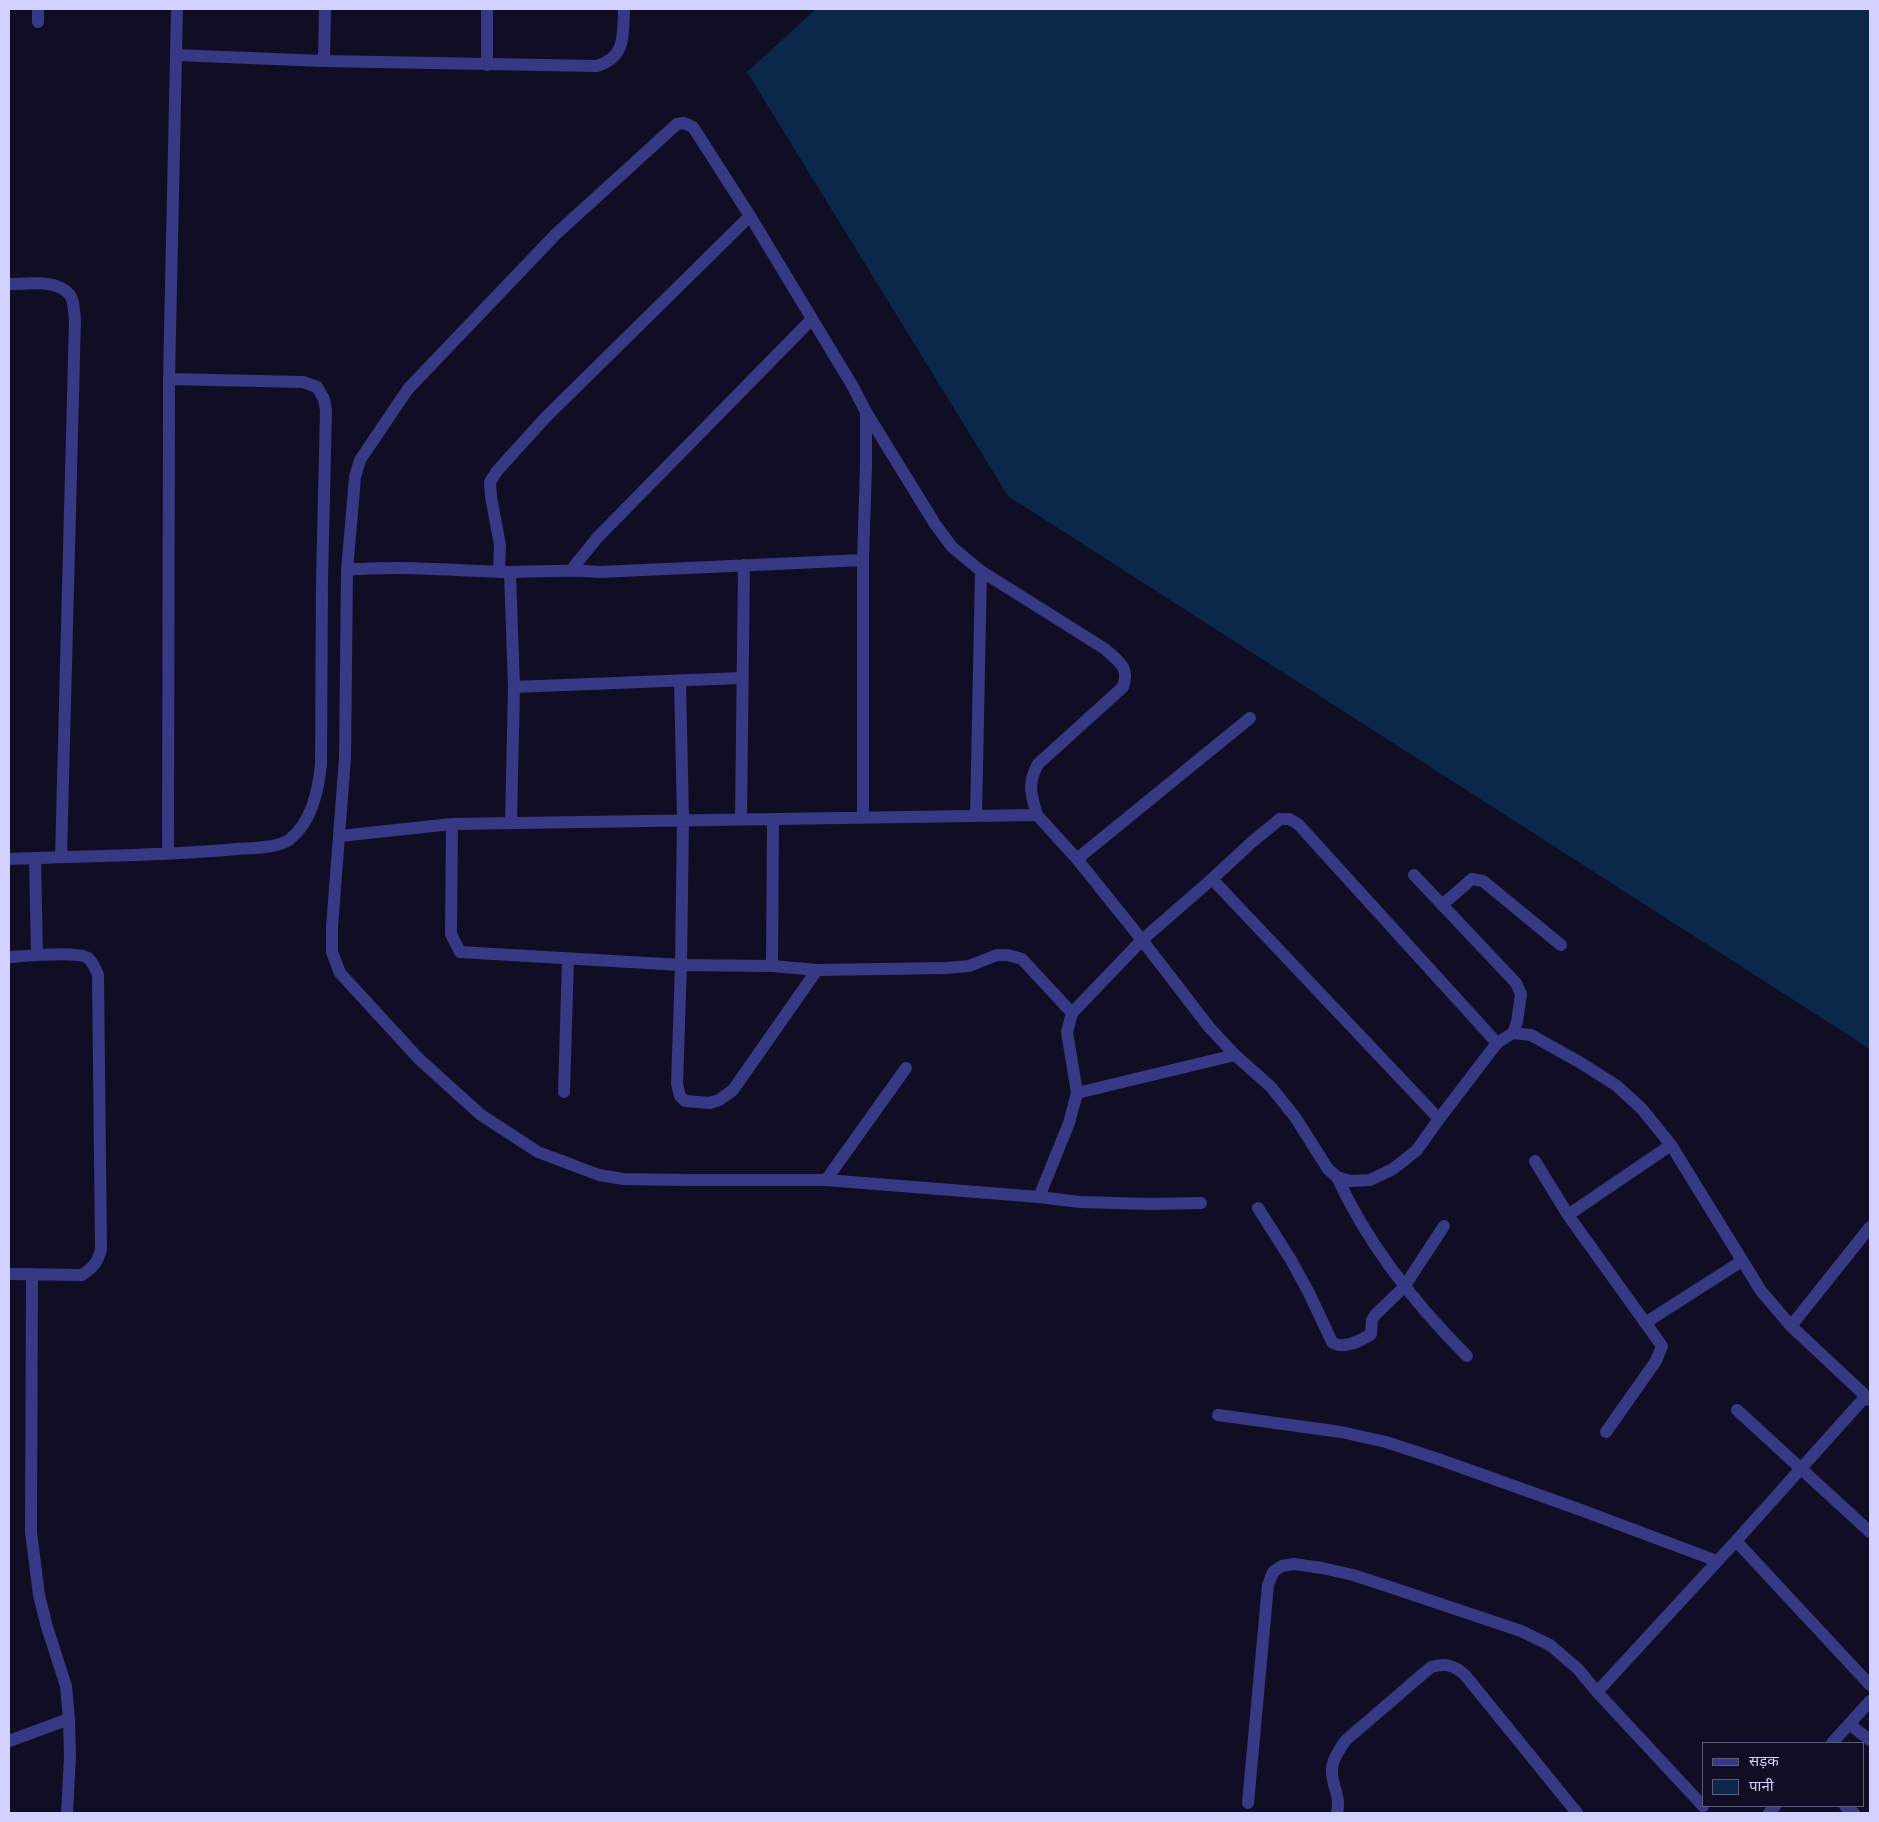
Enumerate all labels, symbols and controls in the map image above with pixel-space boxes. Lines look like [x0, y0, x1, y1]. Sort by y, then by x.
legend [1702, 1742, 1864, 1807]
text: सड़क [1749, 1751, 1779, 1770]
text: पानी [1749, 1776, 1774, 1795]

